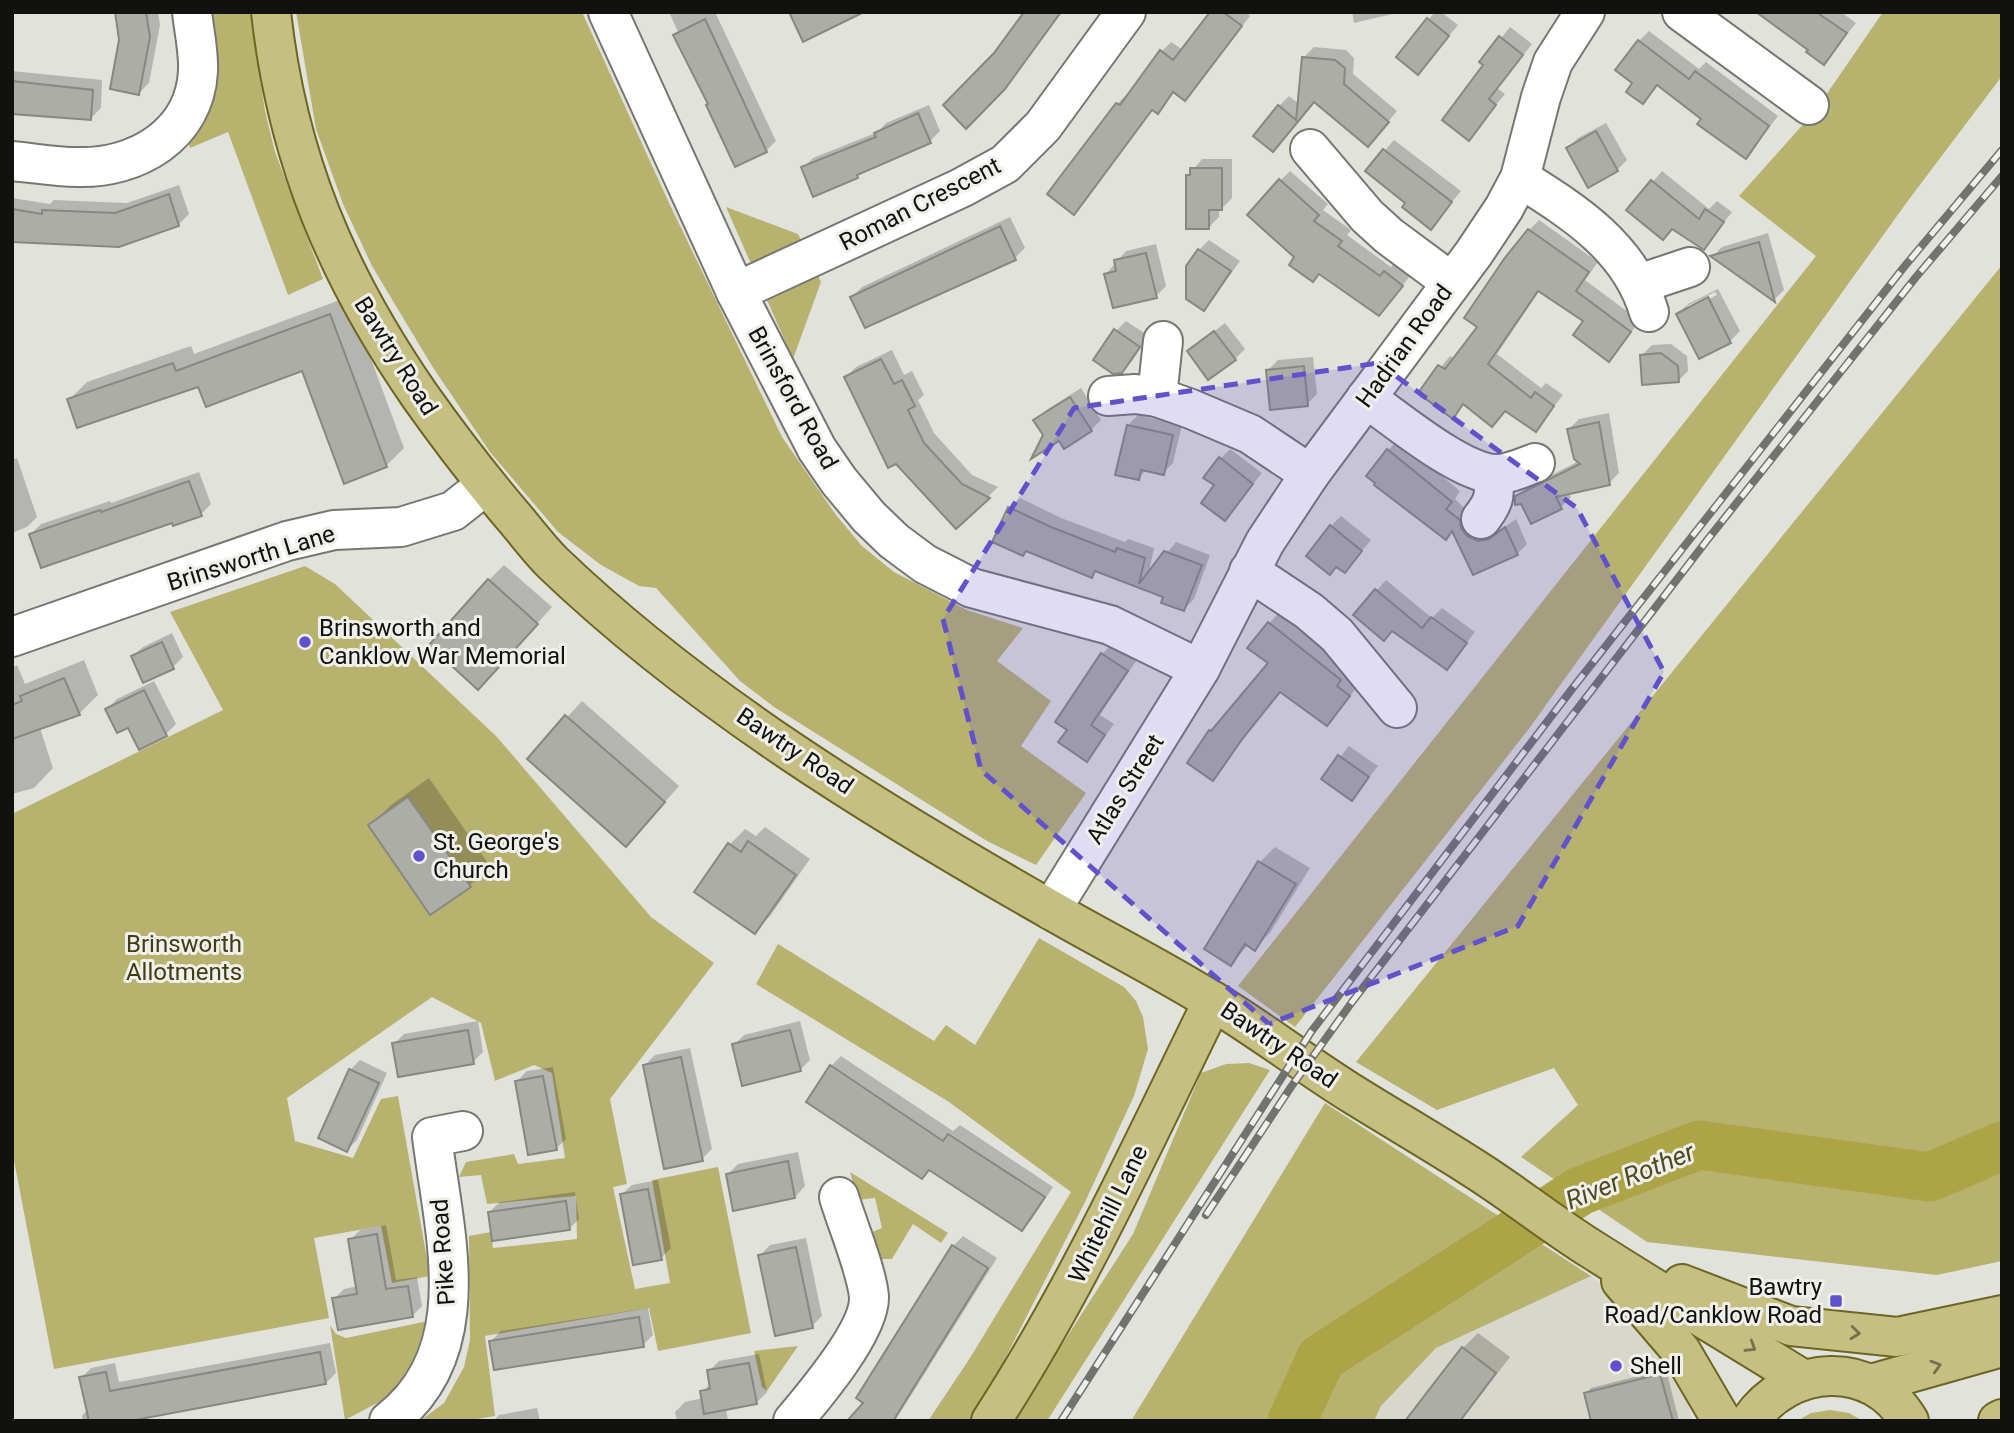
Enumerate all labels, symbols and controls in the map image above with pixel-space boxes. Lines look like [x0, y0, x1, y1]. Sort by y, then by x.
street label: Roman Crescent [835, 151, 1005, 257]
street label: Hadrian Road [1350, 279, 1458, 413]
street label: Bawtry Road [348, 291, 444, 421]
street label: Brinsford Road [742, 322, 844, 474]
street label: Brinsworth Lane [164, 519, 338, 597]
place label: Brinsworth and Canklow War Memorial [319, 614, 566, 670]
marker: Brinsworth and Canklow War Memorial [297, 634, 313, 650]
street label: Bawtry Road [731, 702, 859, 800]
street label: Atlas Street [1080, 729, 1170, 849]
place label: St. George's Church [433, 828, 560, 884]
marker: St. George's Church [411, 848, 427, 864]
park label: Brinsworth Allotments [126, 930, 242, 986]
street label: Bawtry Road [1215, 996, 1343, 1094]
water label: River Rother [1561, 1136, 1700, 1215]
street label: Whitehill Lane [1063, 1141, 1153, 1287]
street label: Pike Road [425, 1198, 461, 1306]
place label: Bawtry Road/Canklow Road [1604, 1273, 1823, 1329]
marker: Bawtry Road/Canklow Road [1828, 1293, 1844, 1309]
one-way arrow [1849, 1325, 1860, 1340]
one-way arrow [1743, 1339, 1756, 1352]
place label: Shell [1630, 1352, 1682, 1380]
marker: Shell [1608, 1358, 1624, 1374]
one-way arrow [1930, 1359, 1942, 1374]

